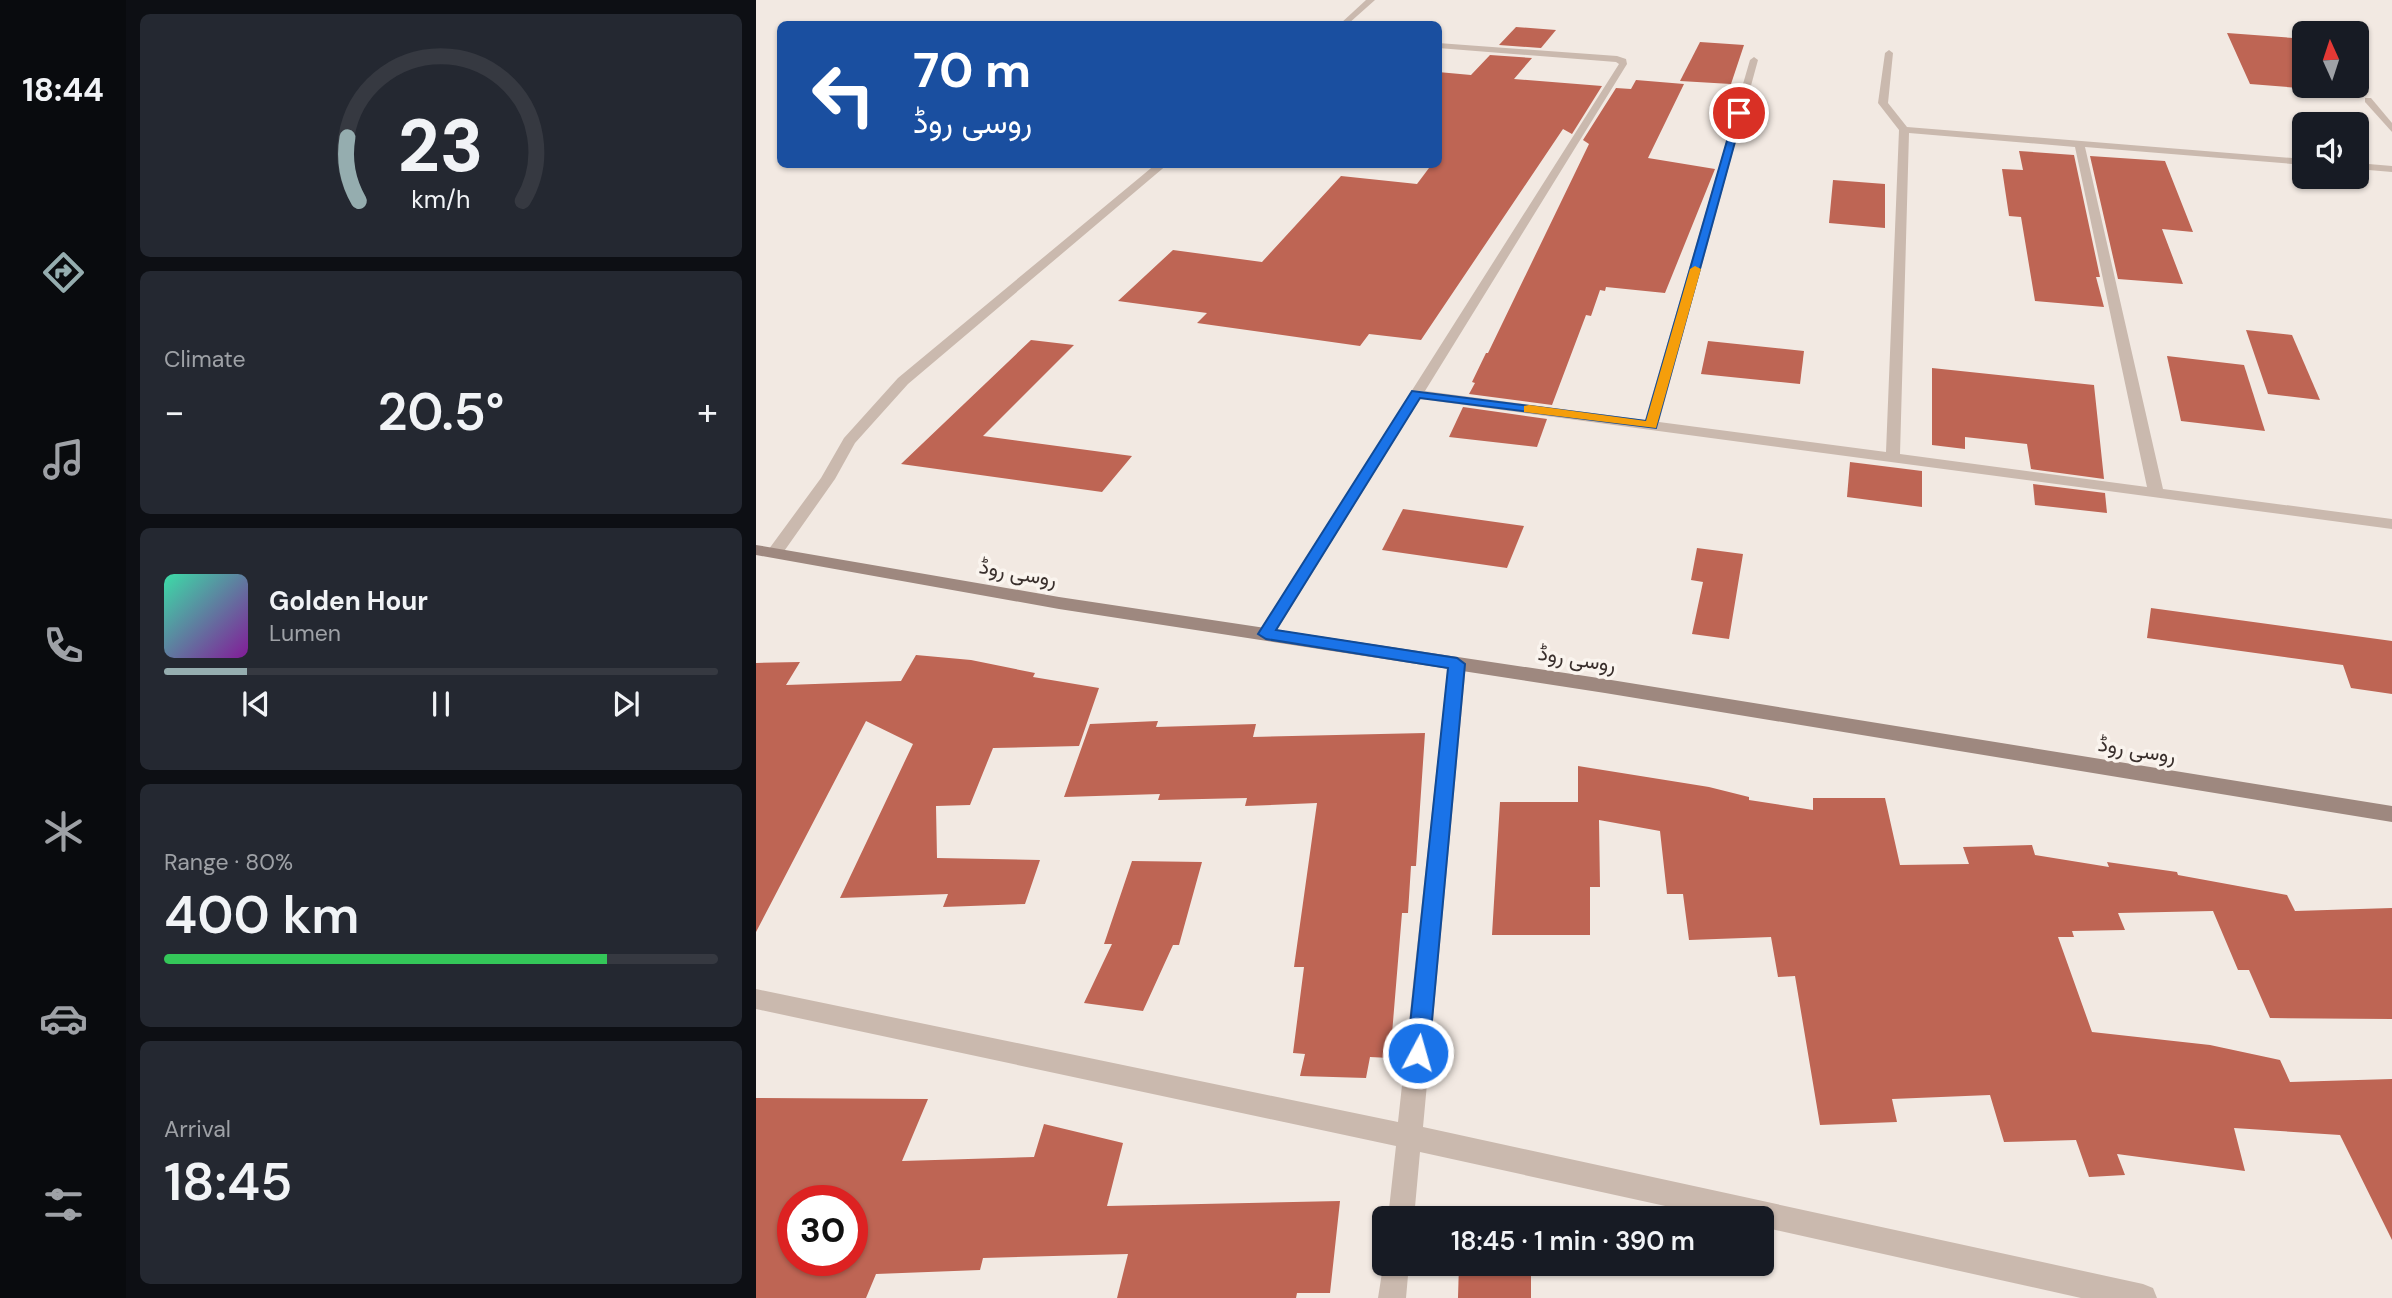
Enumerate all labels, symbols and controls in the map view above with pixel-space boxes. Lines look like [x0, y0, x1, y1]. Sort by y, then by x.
north arrow [2292, 21, 2370, 98]
map controls [2292, 21, 2369, 189]
text: 70 m [913, 38, 1031, 102]
icon: left [798, 49, 889, 140]
text: 18:44 [22, 69, 104, 111]
pin [1709, 83, 1769, 143]
icon: arrive [1720, 94, 1758, 132]
text: 23 [398, 100, 484, 195]
text: روسی روڈ [913, 101, 1032, 143]
button: sound [2292, 112, 2369, 189]
text: km/h [411, 183, 471, 216]
icon: directions [39, 248, 88, 297]
text: Climate [164, 344, 246, 374]
text: 20.5° [378, 378, 504, 446]
text: − [164, 387, 185, 437]
text: + [697, 387, 718, 437]
icon: music [39, 435, 88, 484]
street label: روسی روڈ [977, 552, 1059, 594]
text: Golden Hour [269, 584, 428, 618]
text: Lumen [269, 618, 341, 648]
icon: phone [39, 621, 88, 670]
street label: روسی روڈ [1536, 639, 1618, 679]
icon: previous [237, 685, 275, 723]
icon: pause [422, 685, 460, 723]
icon: next [607, 685, 645, 723]
street label: روسی روڈ [2096, 730, 2178, 770]
icon: climate [39, 807, 88, 856]
text: Range · 80% [164, 847, 293, 877]
text: 400 km [164, 881, 360, 949]
icon: car [39, 994, 88, 1043]
position arrow [1381, 1016, 1455, 1090]
text: Arrival [164, 1114, 231, 1144]
text: 18:45 [164, 1148, 292, 1216]
icon: filters [39, 1180, 88, 1229]
speed limit sign: 30 [777, 1185, 868, 1276]
text: 18:45 · 1 min · 390 m [1451, 1224, 1695, 1258]

